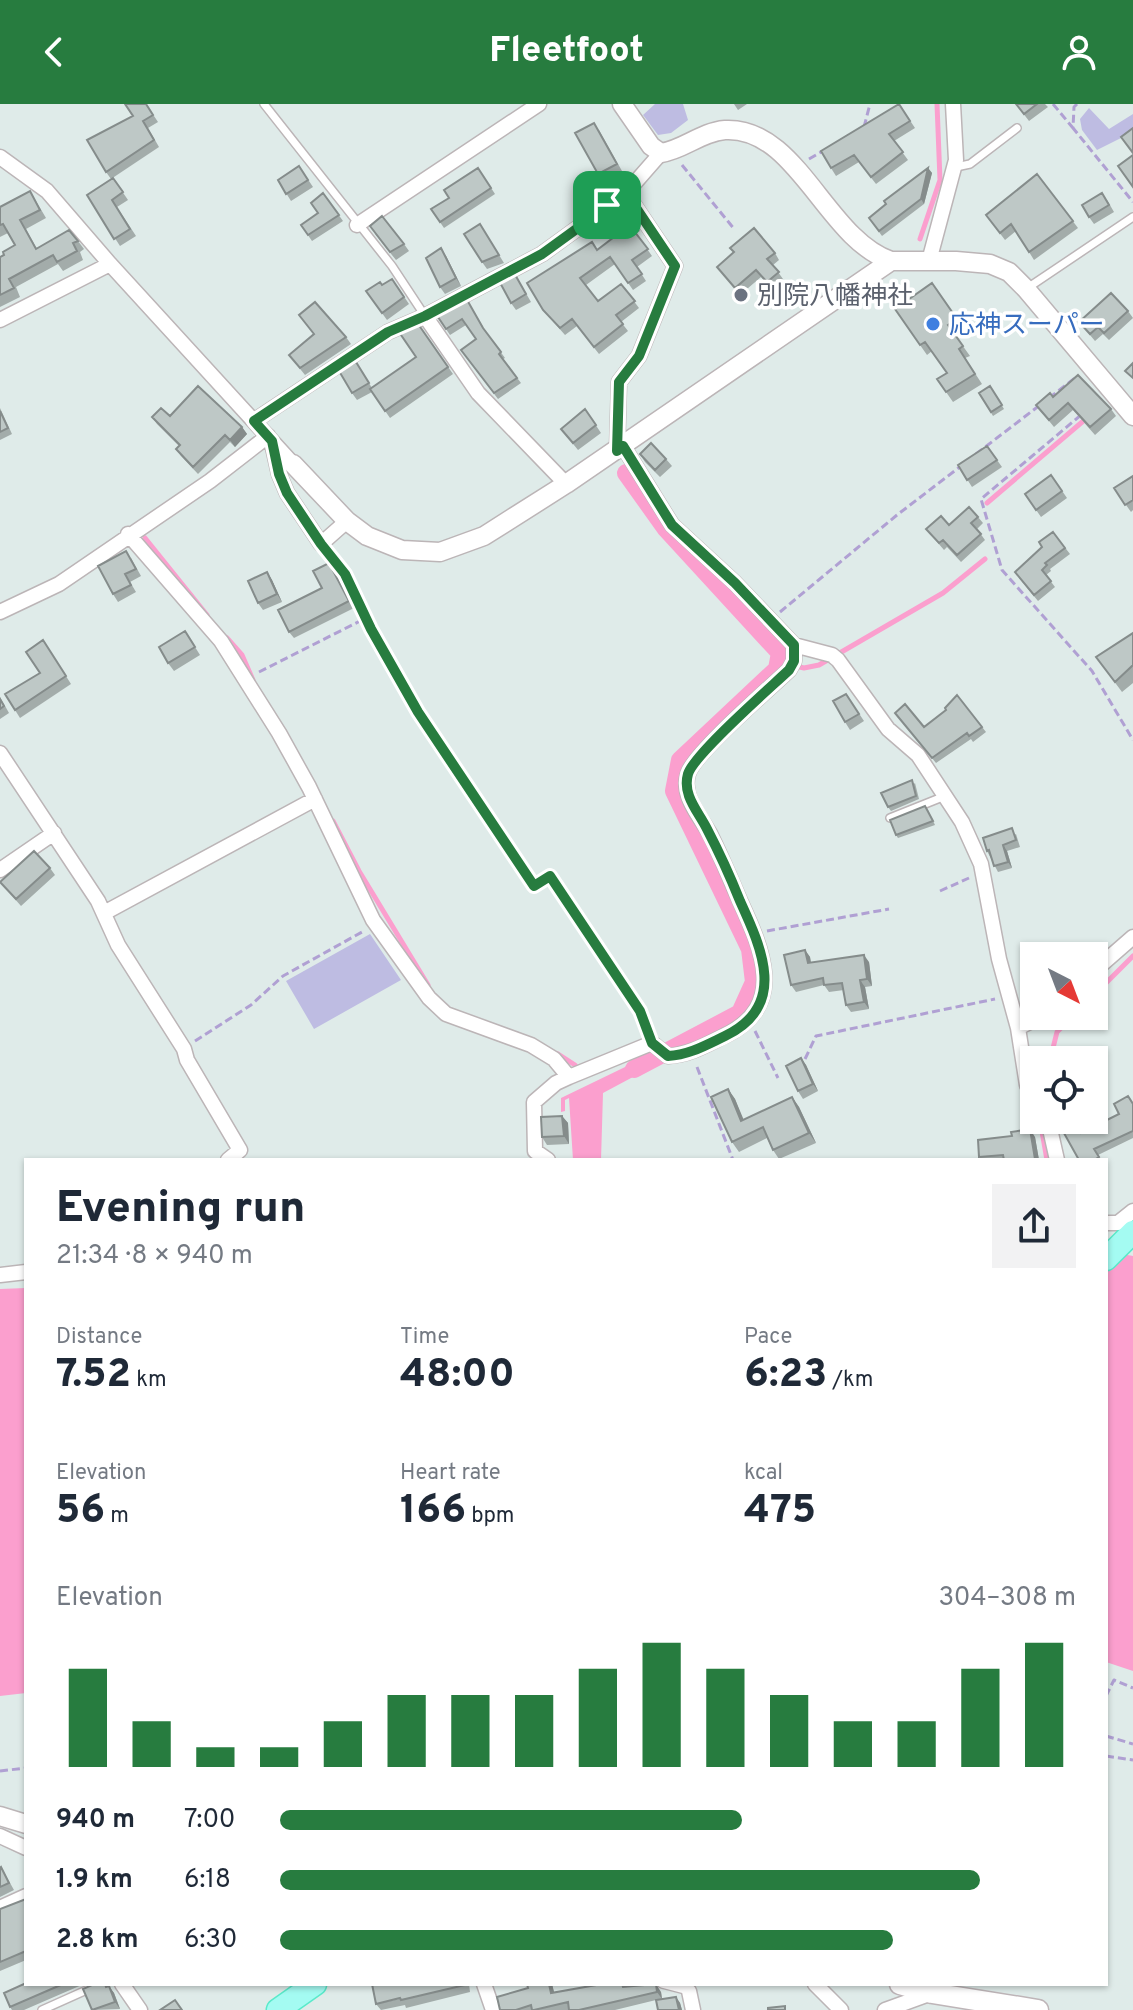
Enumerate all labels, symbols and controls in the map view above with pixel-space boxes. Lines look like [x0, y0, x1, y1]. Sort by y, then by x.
text: Fleetfoot [489, 29, 644, 75]
icon: back [32, 30, 76, 74]
icon: person [1057, 30, 1101, 74]
pin [573, 171, 641, 239]
icon: arrive [585, 183, 629, 227]
place label: 別院八幡神社 [757, 281, 913, 314]
marker: 別院八幡神社 [732, 286, 750, 304]
place label: 応神スーパー [949, 310, 1105, 343]
marker: 応神スーパー [924, 315, 942, 333]
north arrow [1020, 942, 1108, 1030]
map controls [1020, 942, 1108, 1134]
button: locate [1020, 1046, 1108, 1134]
text: Evening run [56, 1182, 305, 1238]
button: share [992, 1184, 1076, 1268]
text: 21:34 · 8 × 940 m [56, 1240, 253, 1273]
text: Distance [56, 1324, 142, 1351]
text: Time [400, 1324, 449, 1351]
text: Pace [744, 1324, 792, 1351]
text: 7.52 [56, 1351, 131, 1401]
text: 48:00 [400, 1351, 515, 1401]
text: 6:23 [744, 1351, 827, 1401]
text: km [131, 1367, 167, 1394]
text: /km [827, 1367, 873, 1394]
text: Elevation [56, 1460, 146, 1487]
text: Heart rate [400, 1460, 501, 1487]
text: kcal [744, 1460, 783, 1487]
text: 56 [56, 1487, 105, 1537]
text: 166 [400, 1487, 466, 1537]
text: 475 [744, 1487, 816, 1537]
text: m [105, 1503, 129, 1530]
text: bpm [466, 1503, 514, 1530]
text: Elevation [56, 1582, 163, 1615]
text: 304–308 m [938, 1582, 1076, 1615]
text: 940 m [56, 1804, 135, 1837]
text: 7:00 [184, 1804, 236, 1837]
text: 1.9 km [56, 1864, 133, 1897]
text: 6:18 [184, 1864, 231, 1897]
text: 2.8 km [56, 1924, 138, 1957]
text: 6:30 [184, 1924, 237, 1957]

